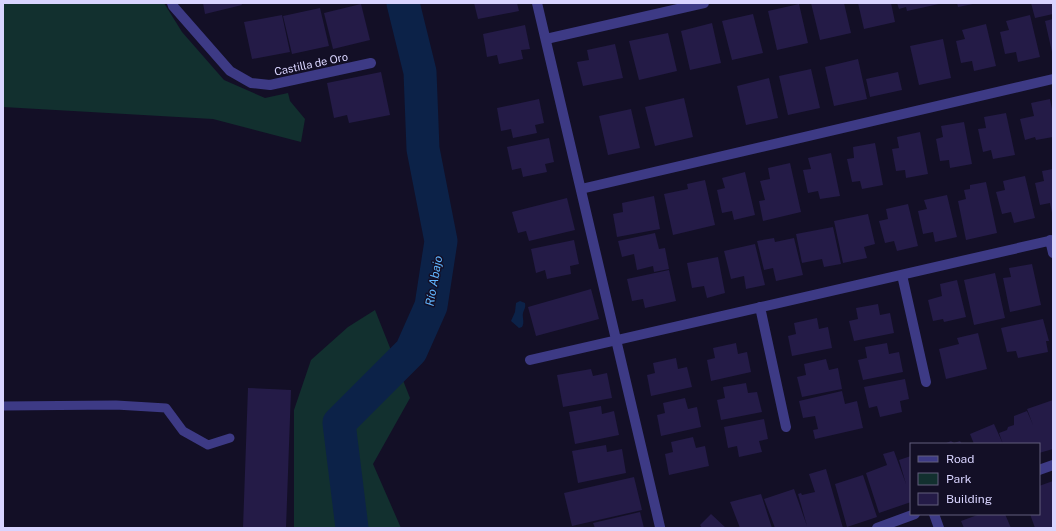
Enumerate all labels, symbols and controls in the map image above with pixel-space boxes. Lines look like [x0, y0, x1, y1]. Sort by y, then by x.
street label: Castilla de Oro [273, 50, 349, 78]
water label: Río Abajo [423, 254, 445, 307]
legend [910, 443, 1040, 515]
text: Road [946, 452, 974, 466]
text: Park [946, 472, 972, 486]
text: Building [946, 492, 992, 506]

